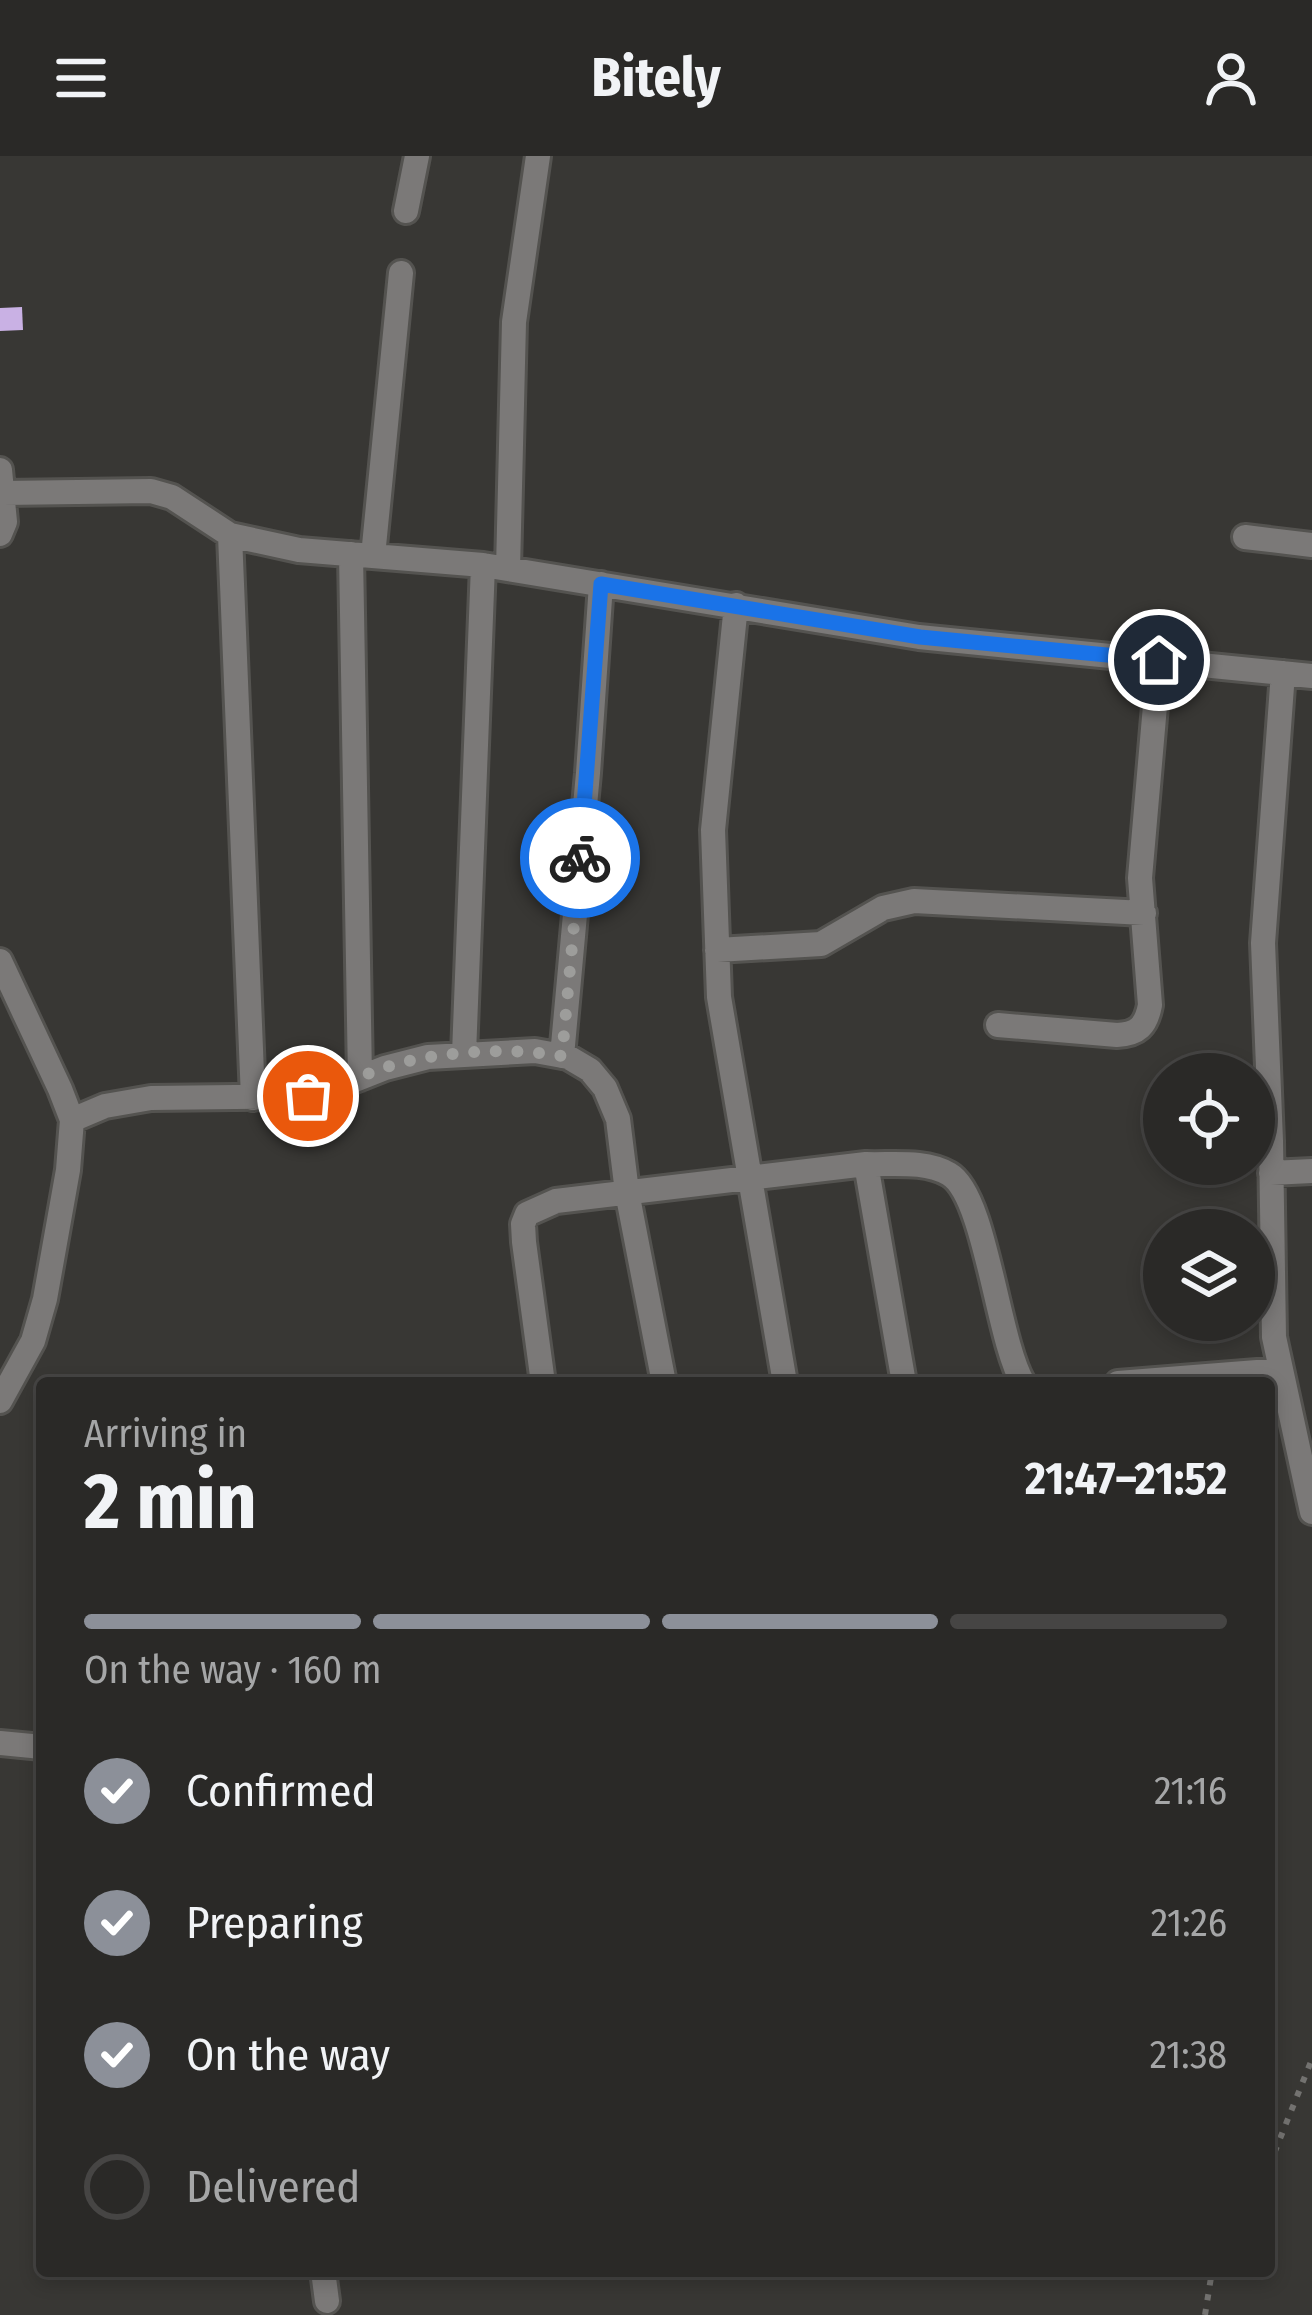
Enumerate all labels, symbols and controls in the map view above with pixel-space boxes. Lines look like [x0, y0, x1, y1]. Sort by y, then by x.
icon: menu [48, 45, 114, 111]
icon: person [1198, 45, 1264, 111]
text: Bitely [591, 46, 721, 110]
pin [1108, 609, 1210, 711]
icon: home [1126, 627, 1192, 693]
courier [520, 798, 640, 918]
icon: bike [547, 825, 613, 891]
pin [257, 1045, 359, 1147]
map controls [1143, 1053, 1275, 1341]
button: locate [1143, 1053, 1275, 1185]
icon: bag [275, 1063, 341, 1129]
button: layers [1143, 1209, 1275, 1341]
text: Arriving in [84, 1411, 247, 1457]
text: 21:47–21:52 [1025, 1452, 1227, 1506]
text: 2 min [84, 1455, 257, 1549]
text: On the way · 160 m [84, 1647, 382, 1693]
icon: check [84, 1758, 150, 1824]
text: Confirmed [186, 1764, 376, 1818]
text: 21:16 [1154, 1768, 1227, 1814]
icon: check [84, 1890, 150, 1956]
text: Preparing [186, 1896, 363, 1950]
text: 21:26 [1151, 1900, 1227, 1946]
icon: check [84, 2022, 150, 2088]
text: On the way [186, 2028, 390, 2082]
text: 21:38 [1150, 2032, 1227, 2078]
text: Delivered [186, 2160, 360, 2214]

